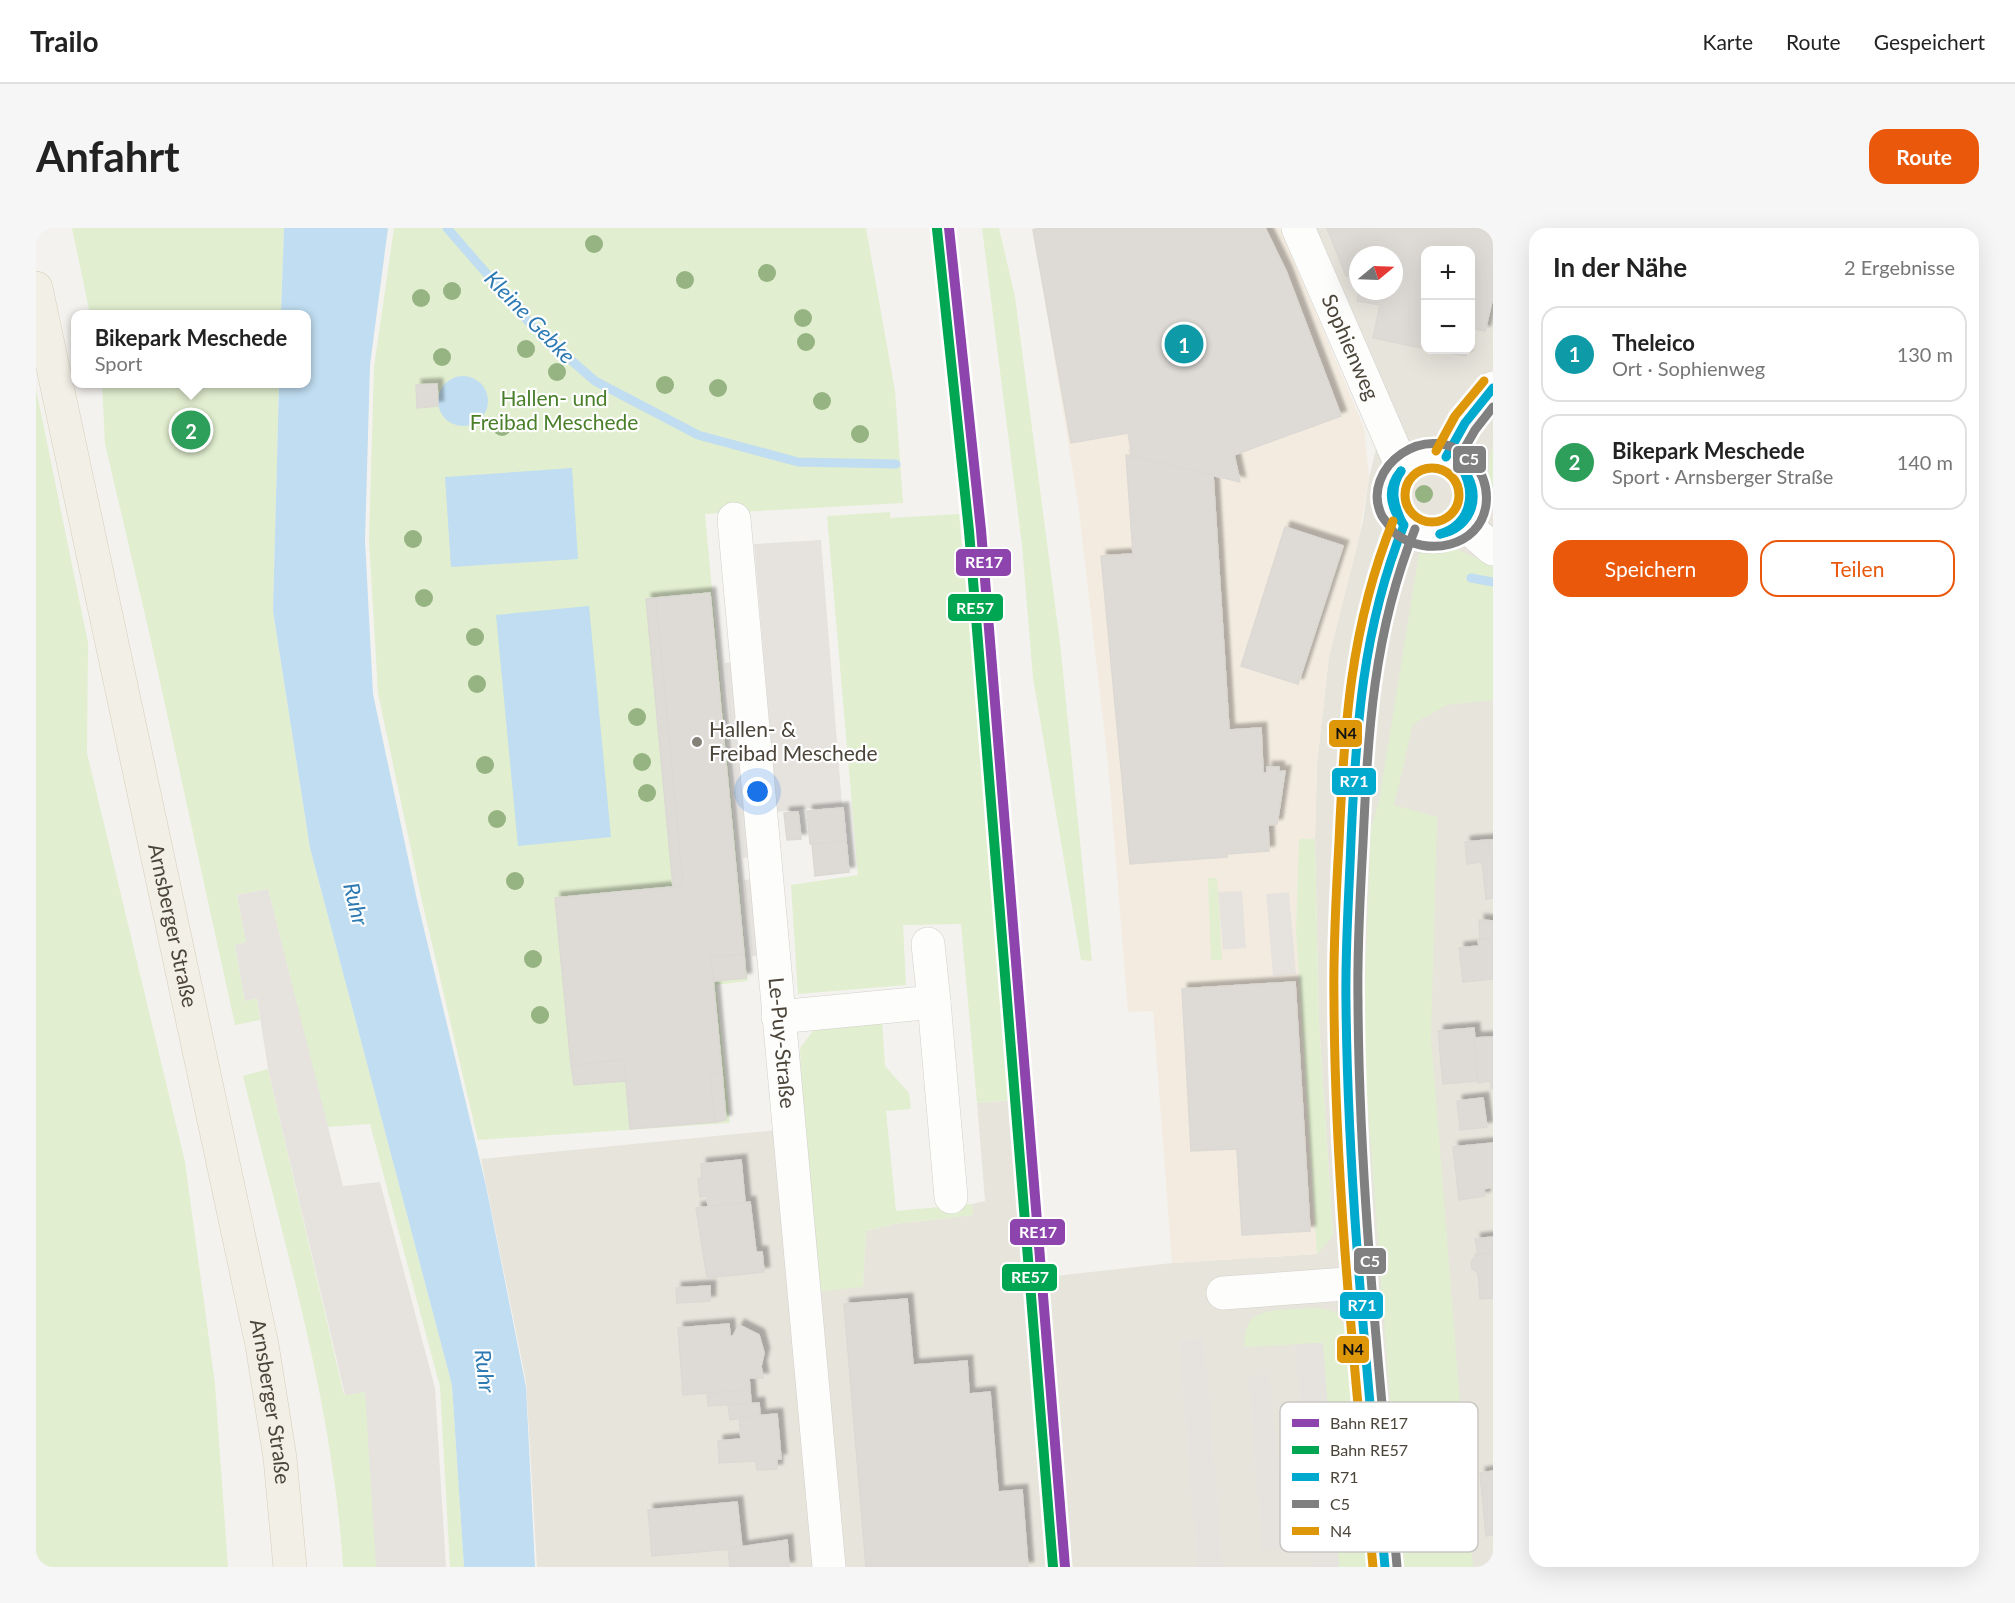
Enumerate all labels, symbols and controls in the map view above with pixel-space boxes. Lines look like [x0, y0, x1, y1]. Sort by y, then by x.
text: Trailo [30, 24, 99, 58]
text: Karte [1703, 29, 1753, 54]
text: Route [1786, 29, 1841, 54]
text: Gespeichert [1874, 29, 1985, 54]
button: Route [1869, 129, 1979, 184]
text: Anfahrt [36, 131, 180, 181]
north arrow [1349, 246, 1403, 300]
map controls [1421, 246, 1475, 354]
button: + [1421, 246, 1475, 300]
text: In der Nähe [1553, 251, 1687, 283]
text: 2 Ergebnisse [1844, 255, 1955, 279]
water label: Kleine Gebke [479, 265, 581, 369]
street label: Sophienweg [1317, 290, 1385, 403]
button: − [1421, 300, 1475, 354]
popup [71, 310, 311, 388]
pin: 1 [1164, 322, 1204, 366]
text: Bikepark Meschede [95, 324, 287, 351]
text: Theleico [1612, 329, 1695, 356]
text: 1 [1569, 342, 1580, 366]
text: 130 m [1897, 342, 1953, 366]
text: Sport [95, 351, 142, 375]
text: Ort · Sophienweg [1612, 356, 1765, 380]
park label: Hallen- und Freibad Meschede [470, 385, 638, 434]
pin: 2 [172, 408, 210, 452]
text: Bikepark Meschede [1612, 437, 1805, 464]
line badge: C5 [1452, 445, 1487, 474]
text: C5 [1459, 449, 1479, 468]
text: 2 [1569, 450, 1580, 474]
text: 140 m [1897, 450, 1953, 474]
text: Sport · Arnsberger Straße [1612, 464, 1833, 488]
button: Speichern [1553, 540, 1748, 597]
button: Teilen [1760, 540, 1955, 597]
line badge: RE17 [955, 548, 1012, 577]
text: RE17 [965, 552, 1003, 571]
line badge: RE57 [947, 593, 1004, 622]
text: RE57 [956, 598, 994, 617]
place label: Hallen- & Freibad Meschede [709, 716, 878, 765]
line badge: N4 [1328, 719, 1363, 748]
text: N4 [1335, 723, 1357, 742]
marker: Hallen- & Freibad Meschede [690, 735, 704, 749]
line badge: R71 [1331, 767, 1377, 796]
text: R71 [1340, 771, 1368, 790]
your location [743, 777, 772, 806]
street label: Arnsberger Straße [144, 841, 203, 1010]
water label: Ruhr [338, 880, 375, 929]
street label: Le-Puy-Straße [765, 976, 801, 1109]
line badge: RE17 [1009, 1218, 1066, 1246]
text: RE17 [1019, 1222, 1057, 1241]
line badge: C5 [1353, 1247, 1387, 1275]
text: C5 [1360, 1251, 1380, 1270]
line badge: RE57 [1001, 1263, 1058, 1292]
text: RE57 [1011, 1267, 1049, 1286]
line badge: R71 [1339, 1291, 1384, 1320]
text: R71 [1348, 1295, 1376, 1314]
street label: Arnsberger Straße [246, 1316, 296, 1485]
line badge: N4 [1336, 1335, 1370, 1364]
text: N4 [1342, 1339, 1364, 1358]
water label: Ruhr [469, 1348, 502, 1395]
legend [1280, 1402, 1478, 1552]
text: Bahn RE17 [1330, 1413, 1408, 1432]
text: Bahn RE57 [1330, 1440, 1408, 1459]
text: R71 [1330, 1467, 1359, 1486]
text: C5 [1330, 1494, 1350, 1513]
text: N4 [1330, 1521, 1352, 1540]

